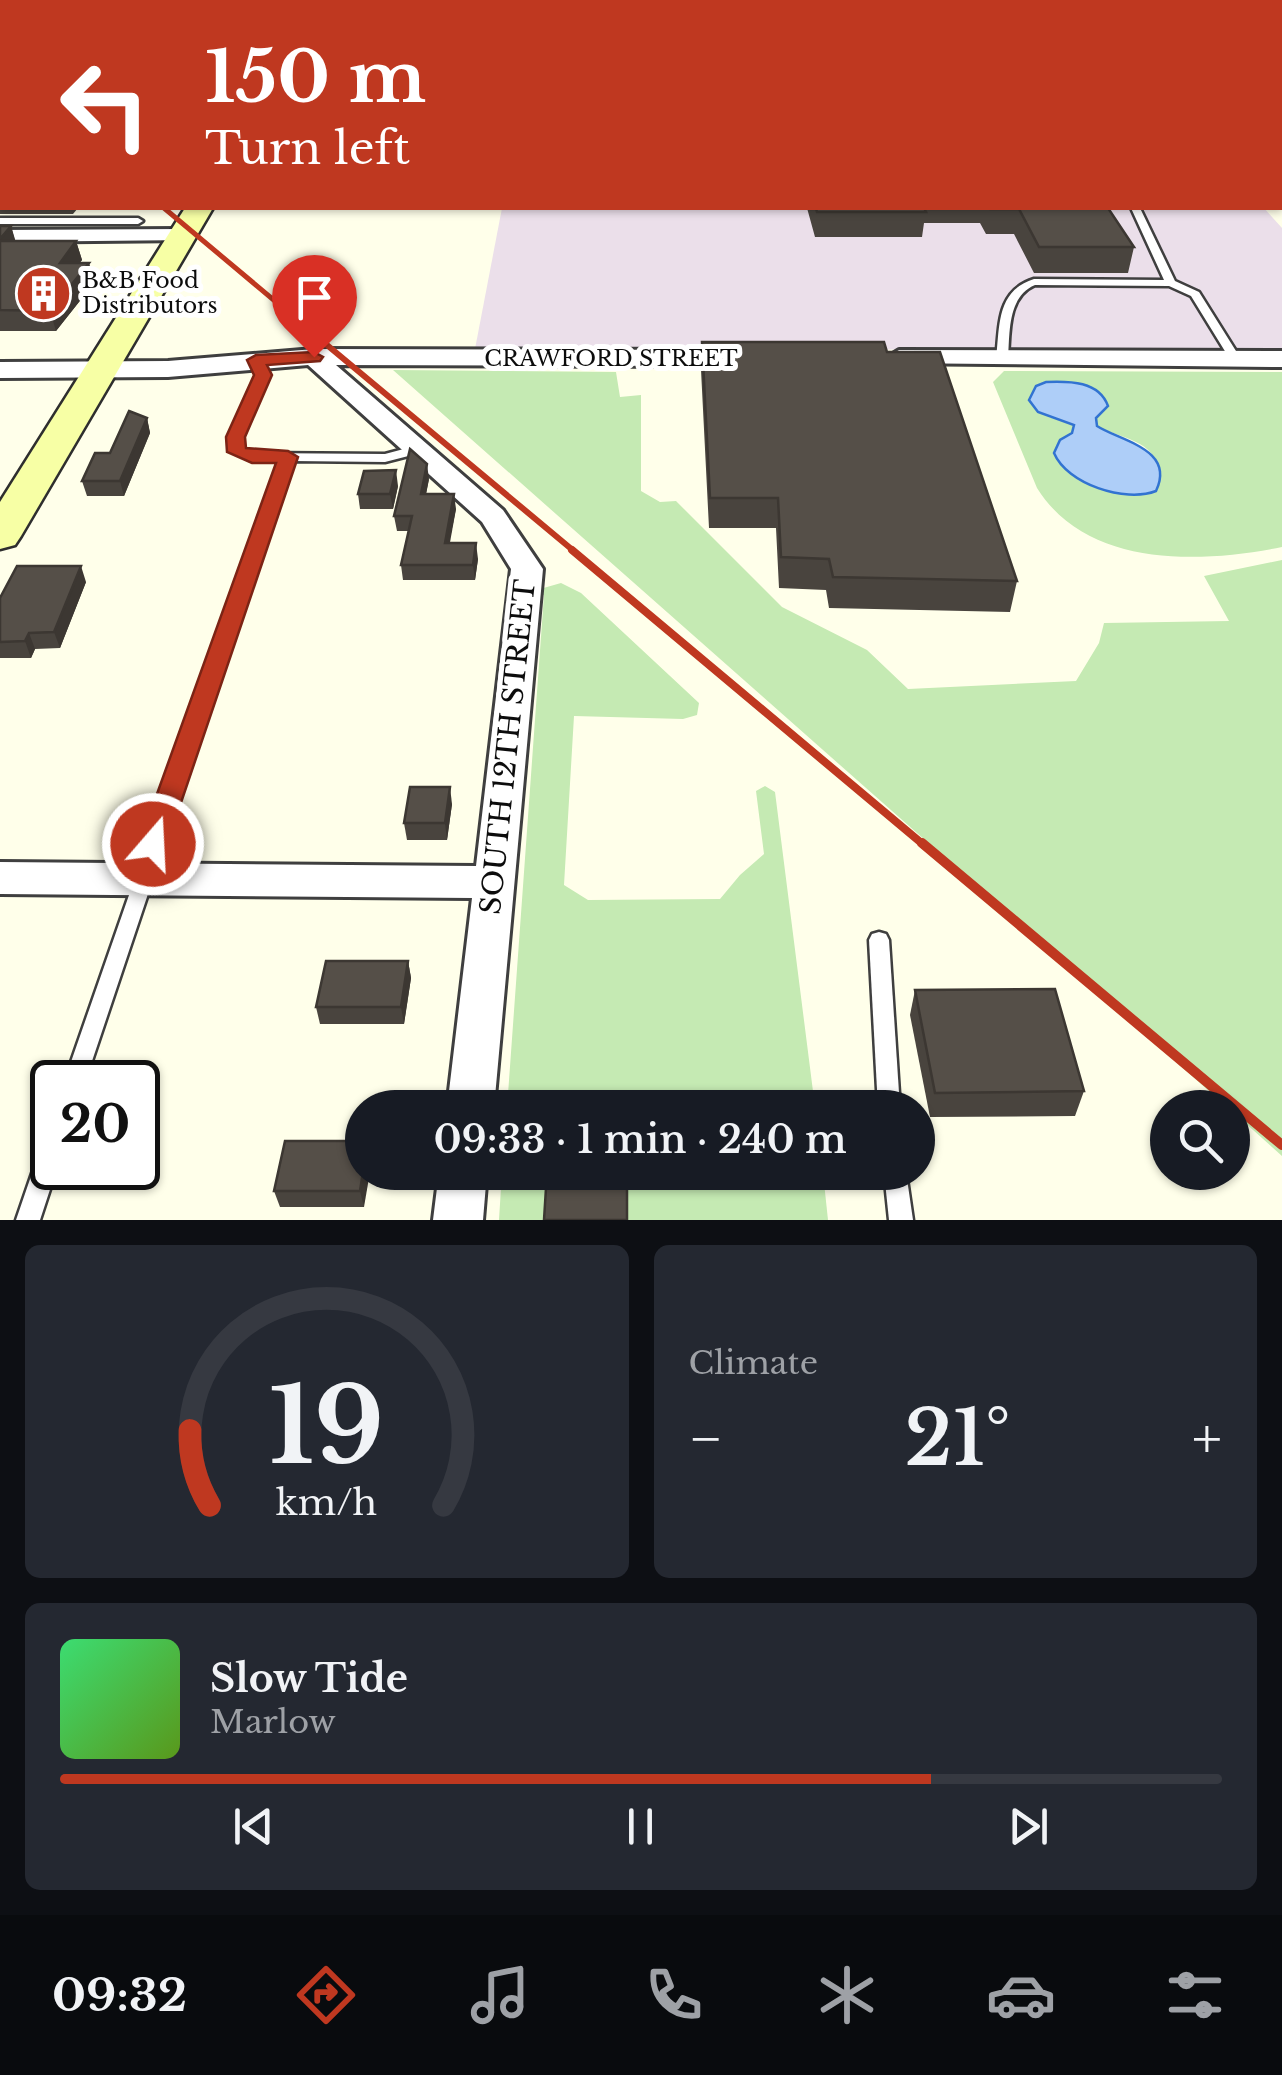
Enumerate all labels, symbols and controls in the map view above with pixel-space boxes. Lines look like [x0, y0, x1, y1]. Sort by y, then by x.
text: 150 m [205, 34, 426, 121]
icon: left [40, 40, 170, 170]
text: Turn left [205, 120, 410, 176]
pin [272, 255, 357, 358]
building icon: B&B Food Distributors [13, 263, 73, 323]
place label: B&B Food Distributors [82, 267, 218, 319]
icon: arrive [287, 270, 342, 325]
street label: CRAWFORD STREET [484, 345, 738, 372]
street label: SOUTH 12TH STREET [473, 577, 543, 916]
position arrow [101, 792, 205, 896]
speed limit sign: 20 [30, 1060, 160, 1190]
map controls [1150, 1090, 1250, 1190]
button: search [1150, 1090, 1250, 1190]
text: 09:33 · 1 min · 240 m [433, 1116, 847, 1163]
text: Climate [689, 1343, 818, 1383]
text: 19 [269, 1362, 384, 1491]
text: 21° [904, 1392, 1011, 1485]
text: − [689, 1405, 723, 1473]
text: + [1192, 1405, 1222, 1473]
text: km/h [276, 1480, 377, 1525]
text: Slow Tide [210, 1655, 408, 1702]
text: Marlow [210, 1702, 336, 1742]
icon: previous [226, 1799, 281, 1854]
icon: pause [613, 1799, 668, 1854]
icon: next [1001, 1799, 1056, 1854]
icon: directions [291, 1960, 361, 2030]
icon: music [465, 1960, 535, 2030]
icon: phone [639, 1960, 709, 2030]
icon: climate [812, 1960, 882, 2030]
icon: car [986, 1960, 1056, 2030]
icon: filters [1160, 1960, 1230, 2030]
text: 09:32 [52, 1967, 187, 2023]

